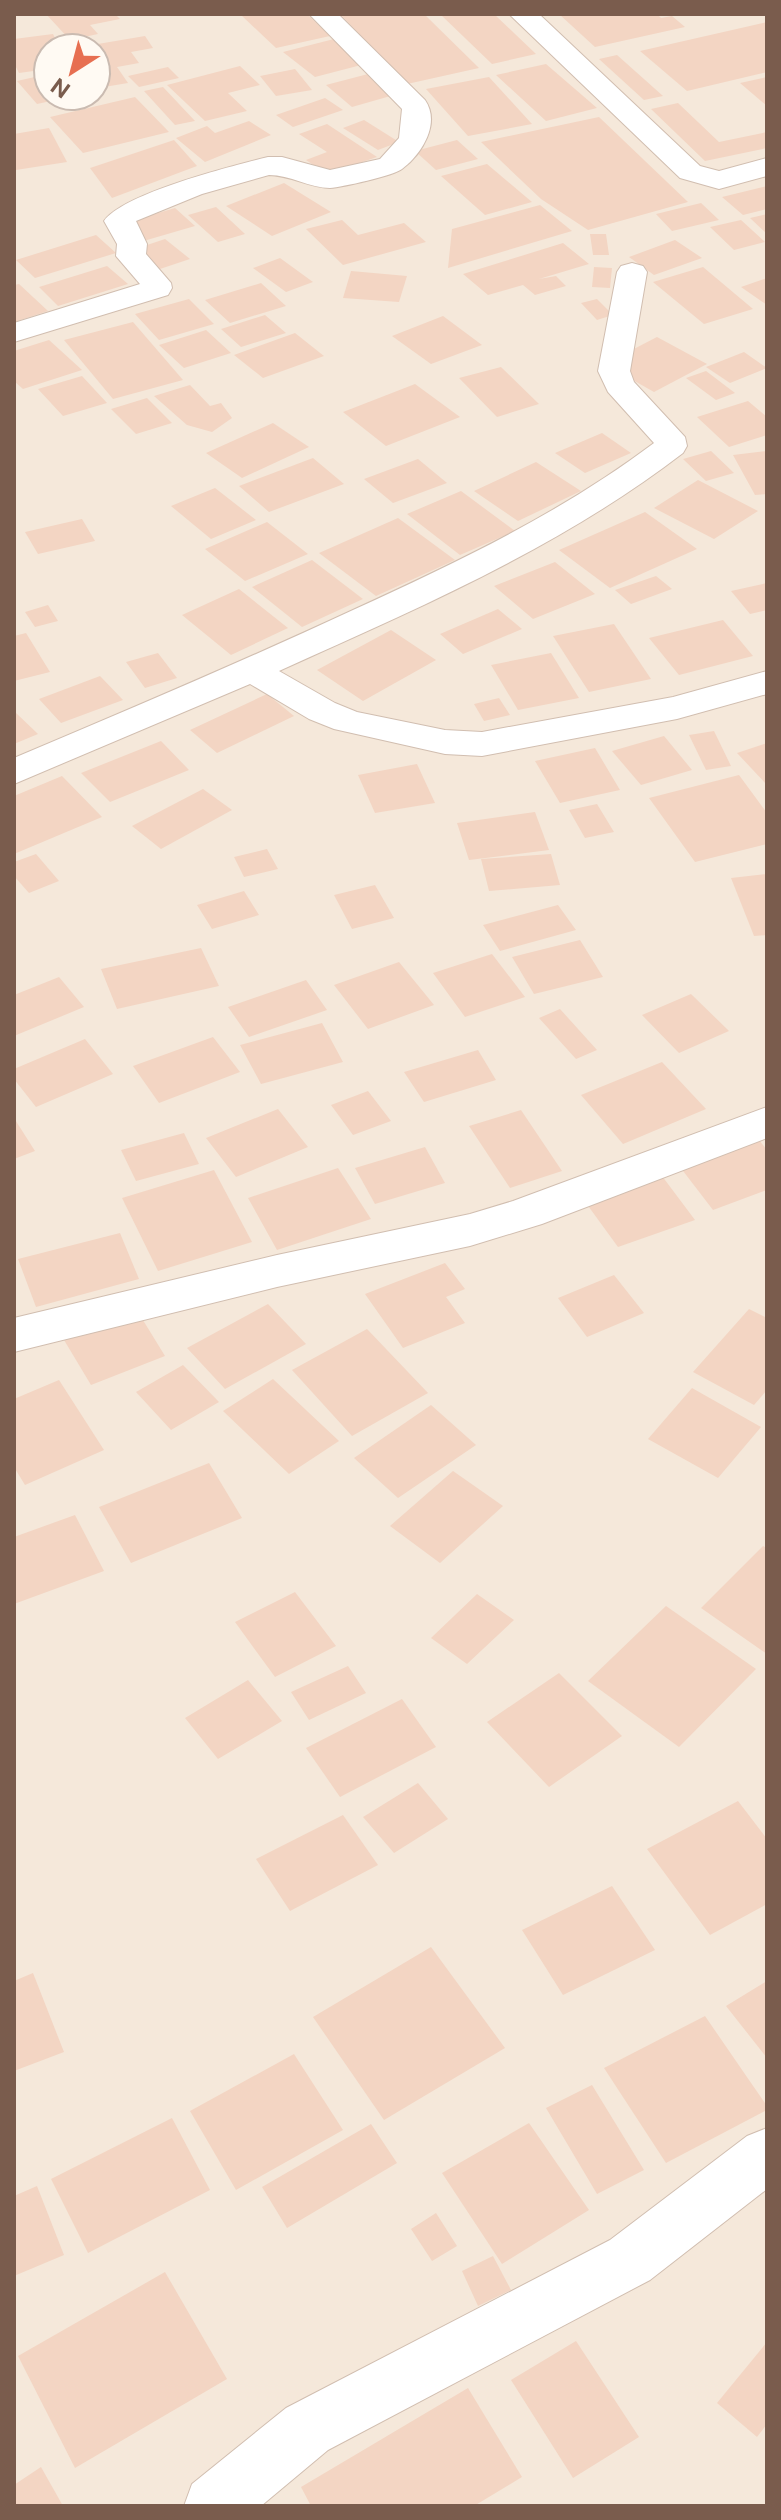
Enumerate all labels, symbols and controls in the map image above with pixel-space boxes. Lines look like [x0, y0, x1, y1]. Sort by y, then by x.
north arrow [32, 32, 112, 112]
text: N [46, 73, 75, 104]

